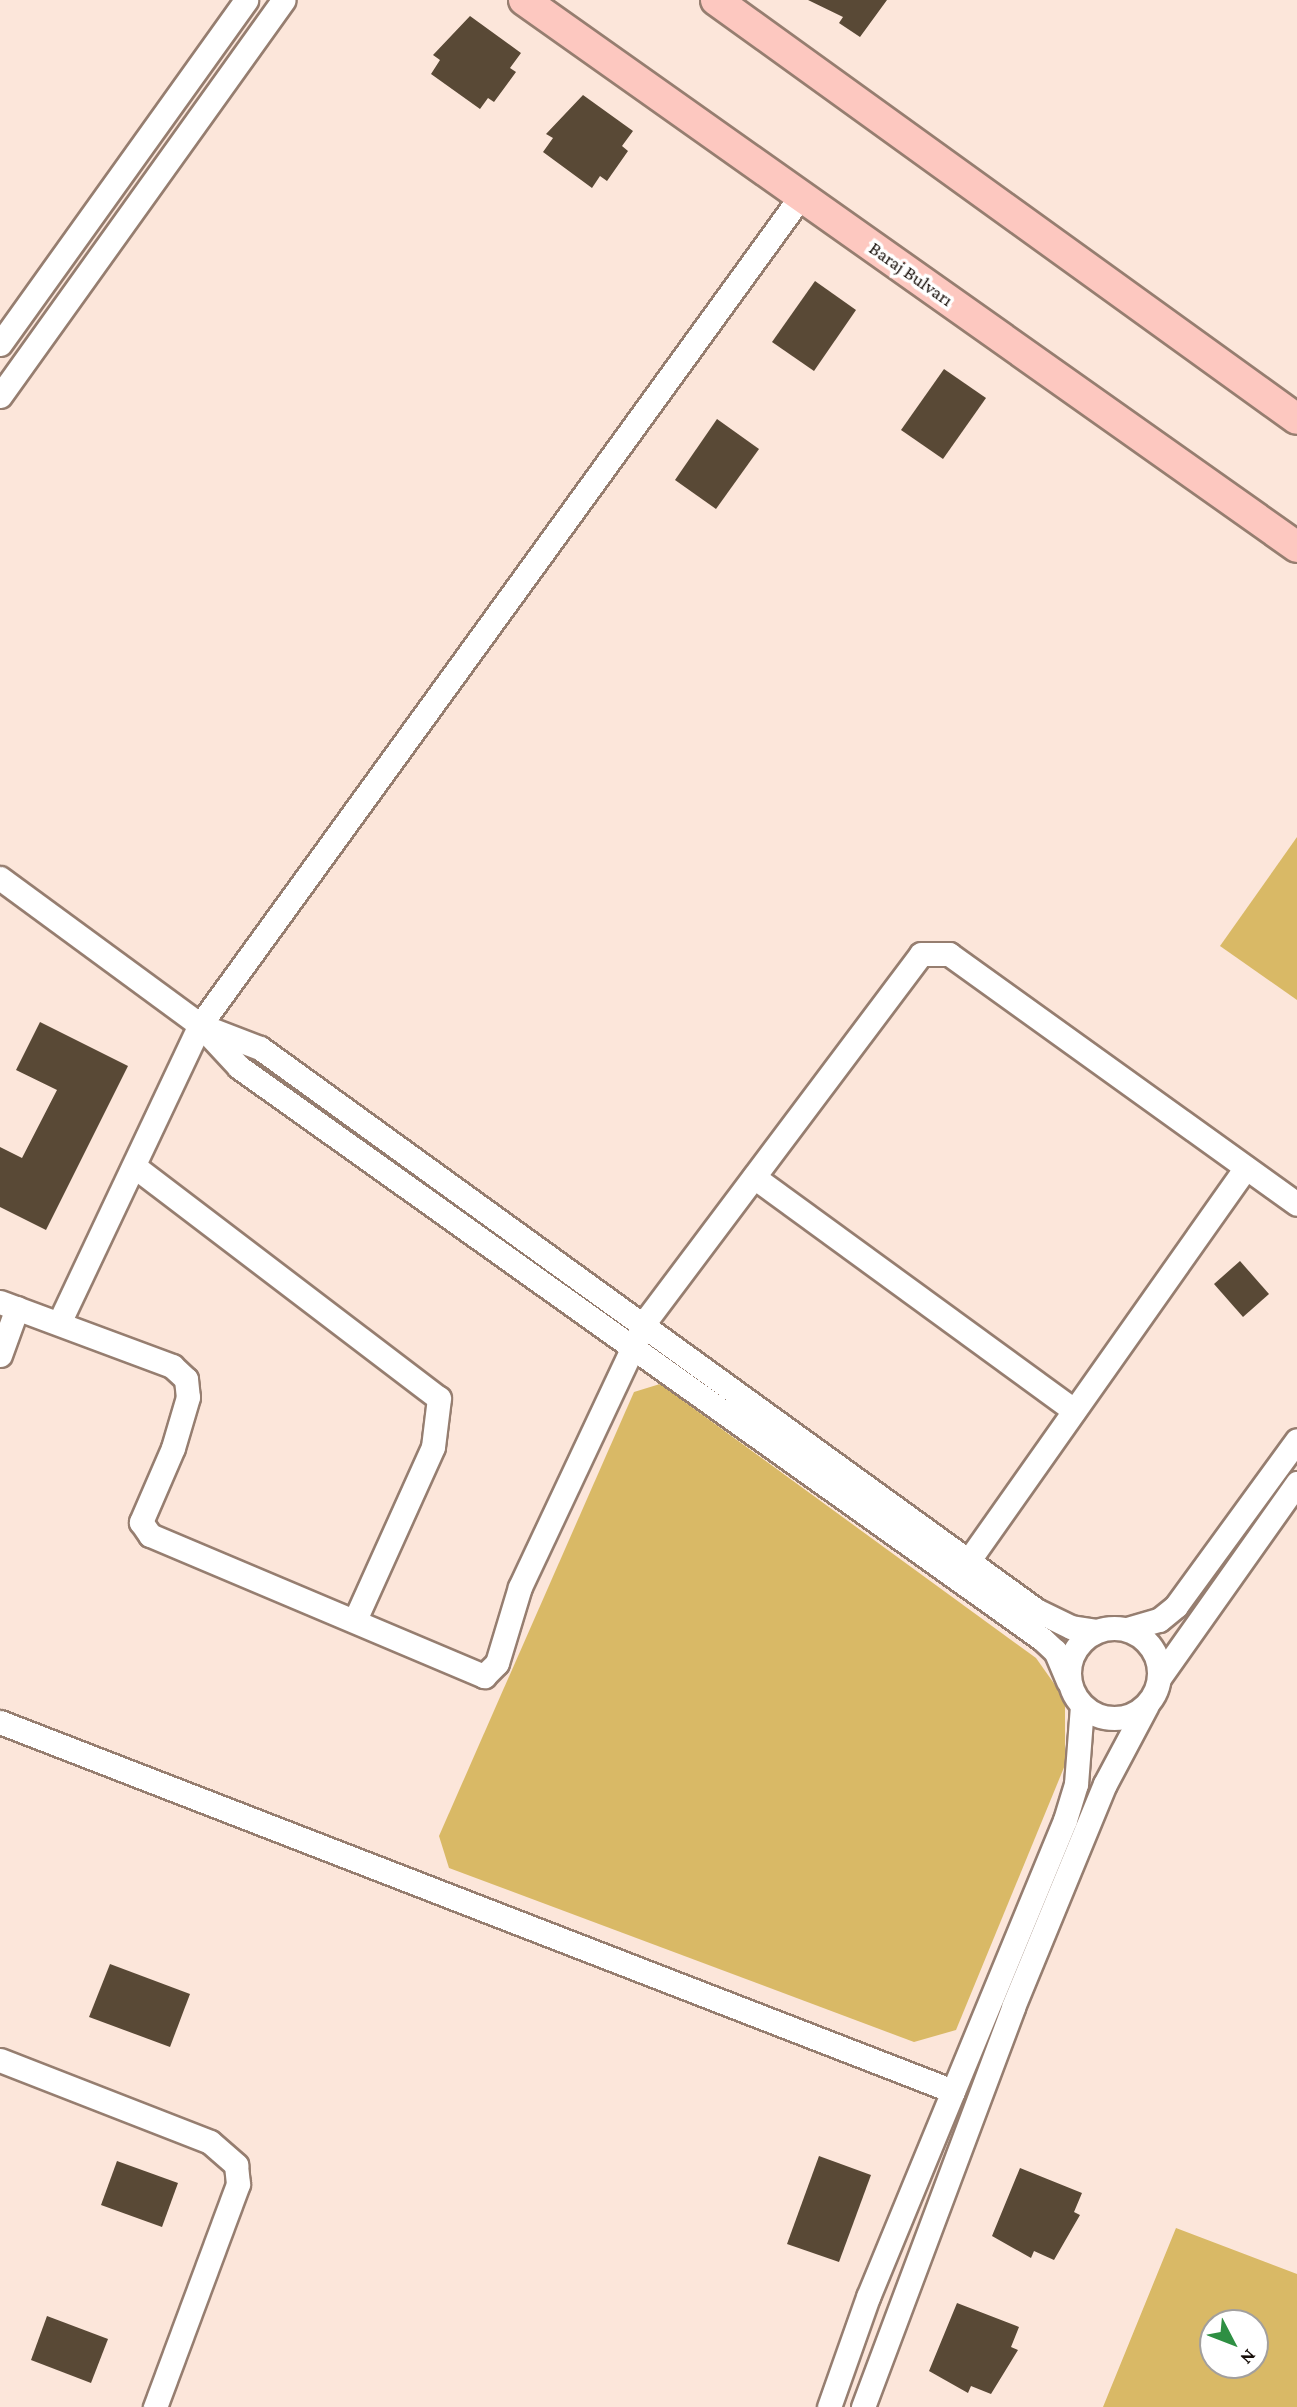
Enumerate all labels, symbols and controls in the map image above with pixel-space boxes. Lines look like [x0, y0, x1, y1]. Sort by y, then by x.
street label: Baraj Bulvarı [865, 237, 957, 311]
north arrow [1199, 2309, 1269, 2379]
text: N [1236, 2345, 1261, 2369]

